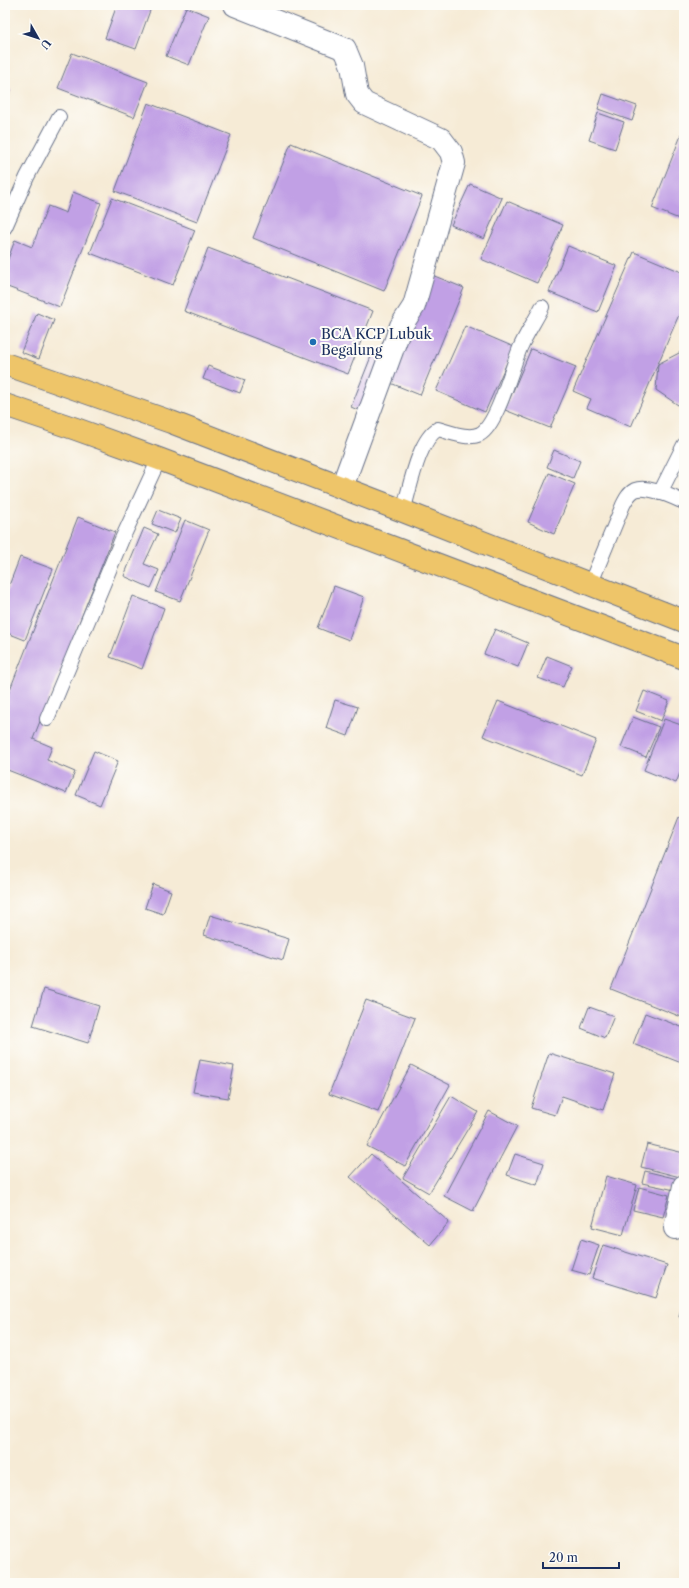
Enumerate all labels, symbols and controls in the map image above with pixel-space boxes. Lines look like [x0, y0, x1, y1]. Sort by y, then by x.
north arrow [18, 18, 58, 58]
text: U [37, 36, 54, 52]
place label: BCA KCP Lubuk Begalung [321, 325, 433, 359]
marker: BCA KCP Lubuk Begalung [308, 337, 318, 347]
scale bar [543, 1544, 619, 1570]
text: 20 m [549, 1550, 578, 1565]

